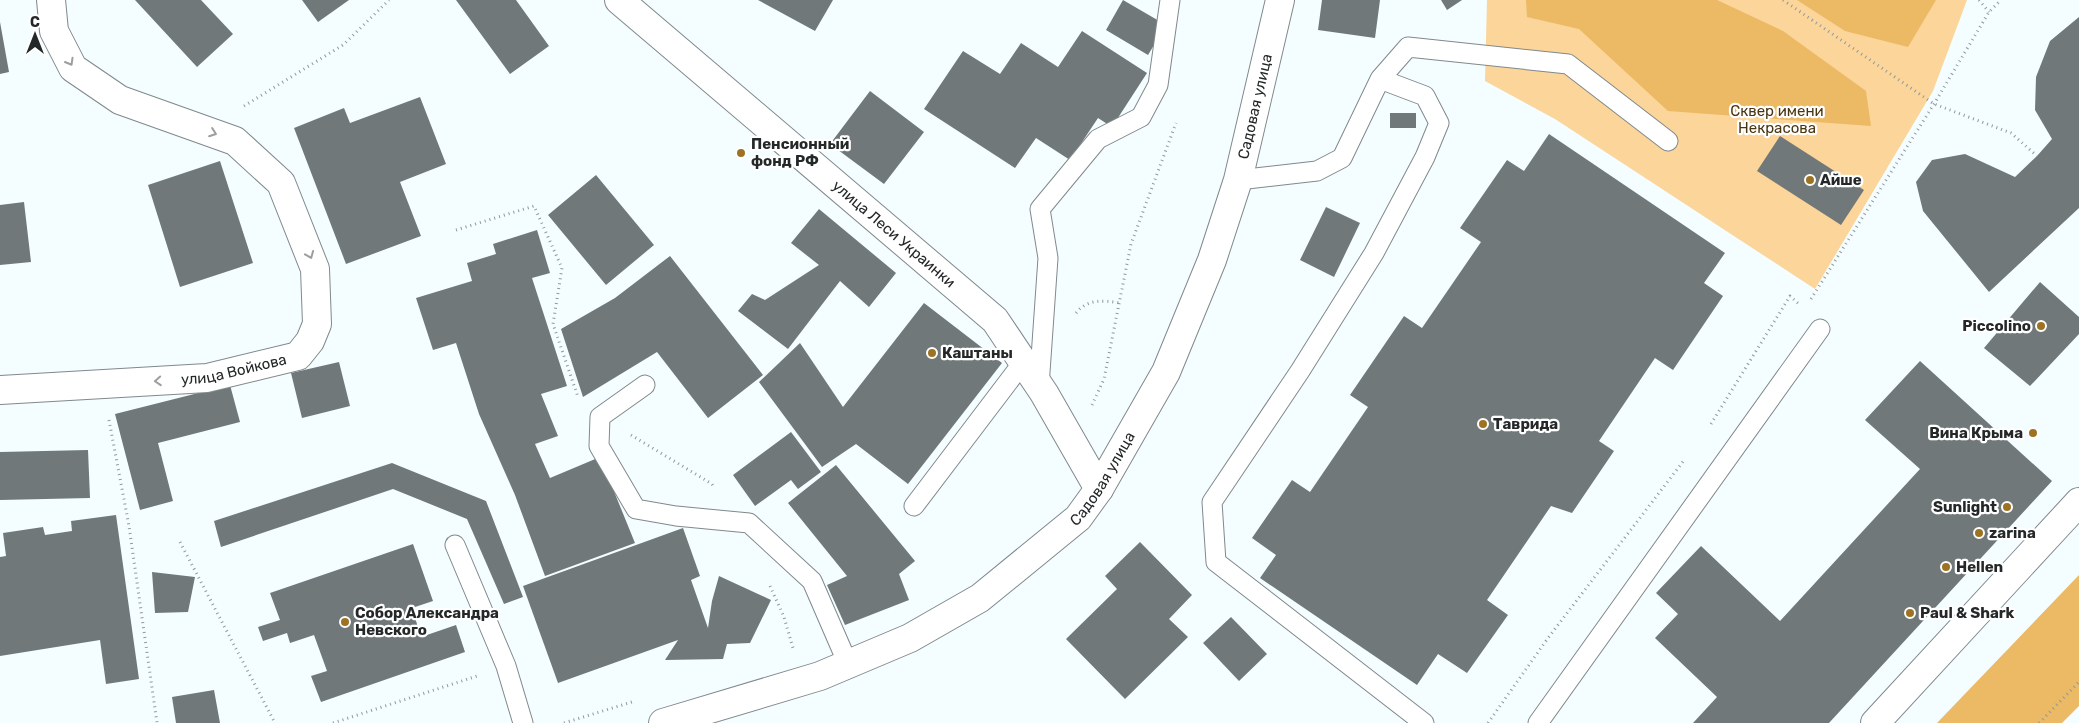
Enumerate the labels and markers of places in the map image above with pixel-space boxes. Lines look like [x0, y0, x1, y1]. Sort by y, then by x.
place label: Пенсионный фонд РФ [751, 135, 849, 170]
marker: Пенсионный фонд РФ [735, 147, 747, 159]
place label: Айше [1820, 171, 1862, 189]
marker: Айше [1804, 174, 1816, 186]
place label: Piccolino [1962, 317, 2031, 335]
marker: Piccolino [2035, 320, 2047, 332]
place label: Каштаны [942, 344, 1013, 362]
marker: Каштаны [926, 347, 938, 359]
place label: Таврида [1493, 415, 1558, 433]
marker: Таврида [1477, 418, 1489, 430]
place label: Вина Крыма [1929, 424, 2023, 442]
marker: Вина Крыма [2027, 427, 2039, 439]
place label: Sunlight [1933, 498, 1997, 516]
marker: Sunlight [2001, 501, 2013, 513]
place label: zarina [1989, 524, 2036, 542]
marker: zarina [1973, 527, 1985, 539]
place label: Hellen [1956, 558, 2003, 576]
marker: Hellen [1940, 561, 1952, 573]
place label: Собор Александра Невского [355, 604, 499, 639]
place label: Paul & Shark [1920, 604, 2015, 622]
marker: Paul & Shark [1904, 607, 1916, 619]
marker: Собор Александра Невского [339, 616, 351, 628]

